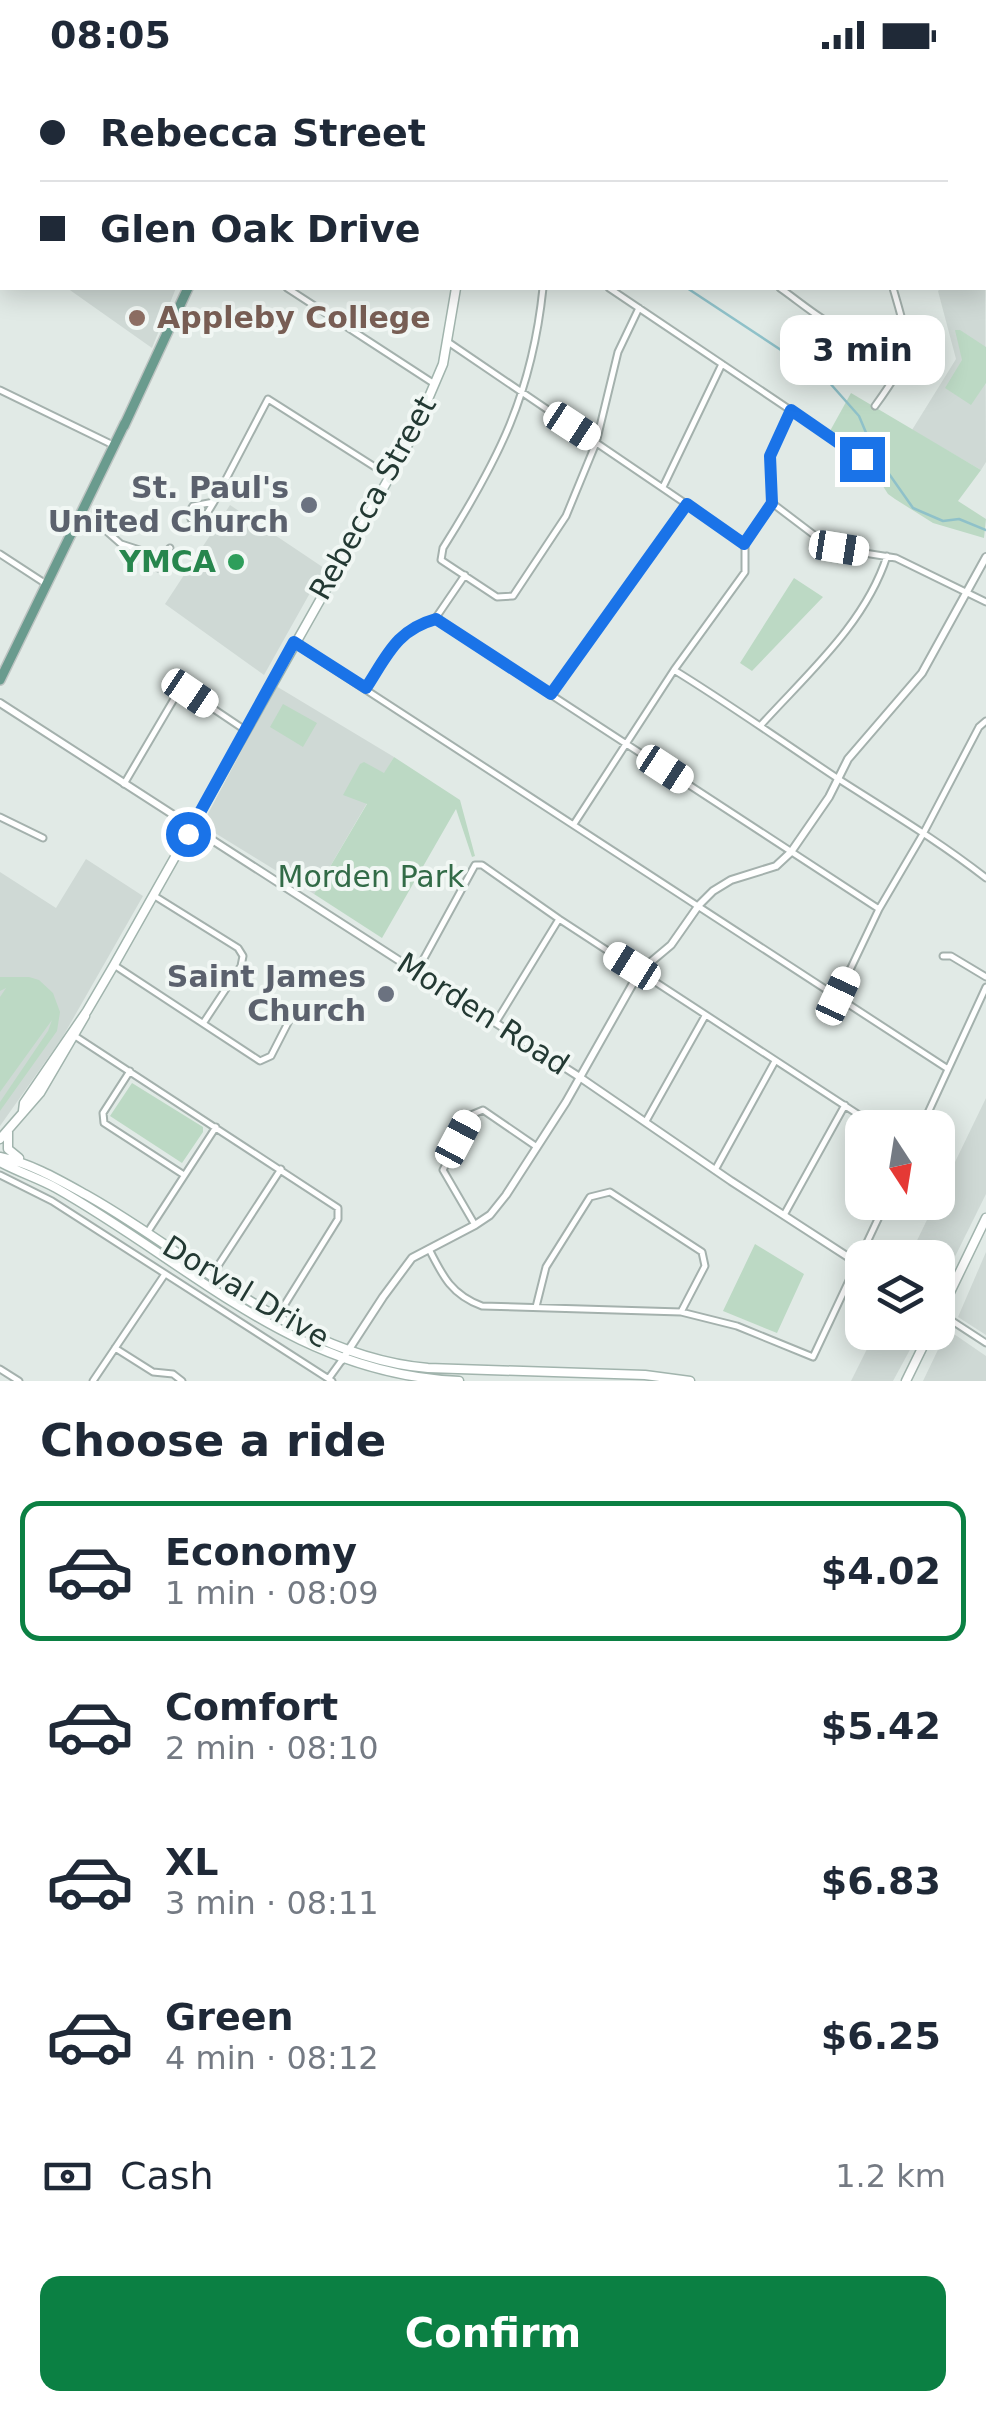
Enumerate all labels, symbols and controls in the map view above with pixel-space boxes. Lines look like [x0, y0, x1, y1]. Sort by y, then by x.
text: 08:05 [50, 13, 171, 57]
text: Rebecca Street [100, 111, 426, 155]
text: Glen Oak Drive [100, 207, 421, 251]
place label: Appleby College [157, 300, 431, 335]
marker: Appleby College [126, 307, 148, 329]
callout: 3 min [780, 314, 944, 384]
text: 3 min [812, 331, 913, 369]
street label: Rebecca Street [302, 390, 443, 606]
car [539, 397, 605, 455]
route end [840, 437, 885, 482]
place label: St. Paul's United Church [48, 470, 289, 539]
marker: St. Paul's United Church [298, 494, 320, 516]
car [807, 528, 871, 568]
place label: YMCA [118, 544, 217, 579]
marker: YMCA [225, 551, 247, 573]
car [157, 664, 223, 722]
car [632, 740, 698, 798]
route start [166, 812, 211, 857]
park label: Morden Park [278, 859, 465, 894]
car [599, 937, 665, 995]
street label: Morden Road [391, 945, 576, 1082]
place label: Saint James Church [167, 959, 366, 1028]
car [812, 962, 864, 1030]
marker: Saint James Church [375, 983, 397, 1005]
car [431, 1105, 485, 1173]
north arrow [845, 1110, 955, 1220]
map controls [845, 1110, 955, 1350]
street label: Dorval Drive [157, 1228, 336, 1355]
button: layers [845, 1240, 955, 1350]
text: Choose a ride [40, 1414, 386, 1467]
icon: car [45, 1526, 135, 1616]
text: Economy [165, 1530, 357, 1574]
text: $4.02 [821, 1549, 941, 1593]
text: 1 min · 08:09 [165, 1574, 379, 1612]
icon: car [45, 1681, 135, 1771]
text: Comfort [165, 1685, 338, 1729]
text: $5.42 [821, 1704, 941, 1748]
text: 2 min · 08:10 [165, 1729, 379, 1767]
icon: car [45, 1836, 135, 1926]
text: XL [165, 1840, 219, 1884]
text: $6.83 [821, 1859, 941, 1903]
text: 3 min · 08:11 [165, 1884, 379, 1922]
icon: car [45, 1991, 135, 2081]
text: Green [165, 1995, 294, 2039]
text: $6.25 [821, 2014, 941, 2058]
text: 4 min · 08:12 [165, 2039, 379, 2077]
icon: cash [40, 2149, 95, 2204]
text: Cash [120, 2154, 214, 2198]
text: 1.2 km [835, 2157, 946, 2195]
button: Confirm [40, 2276, 946, 2391]

